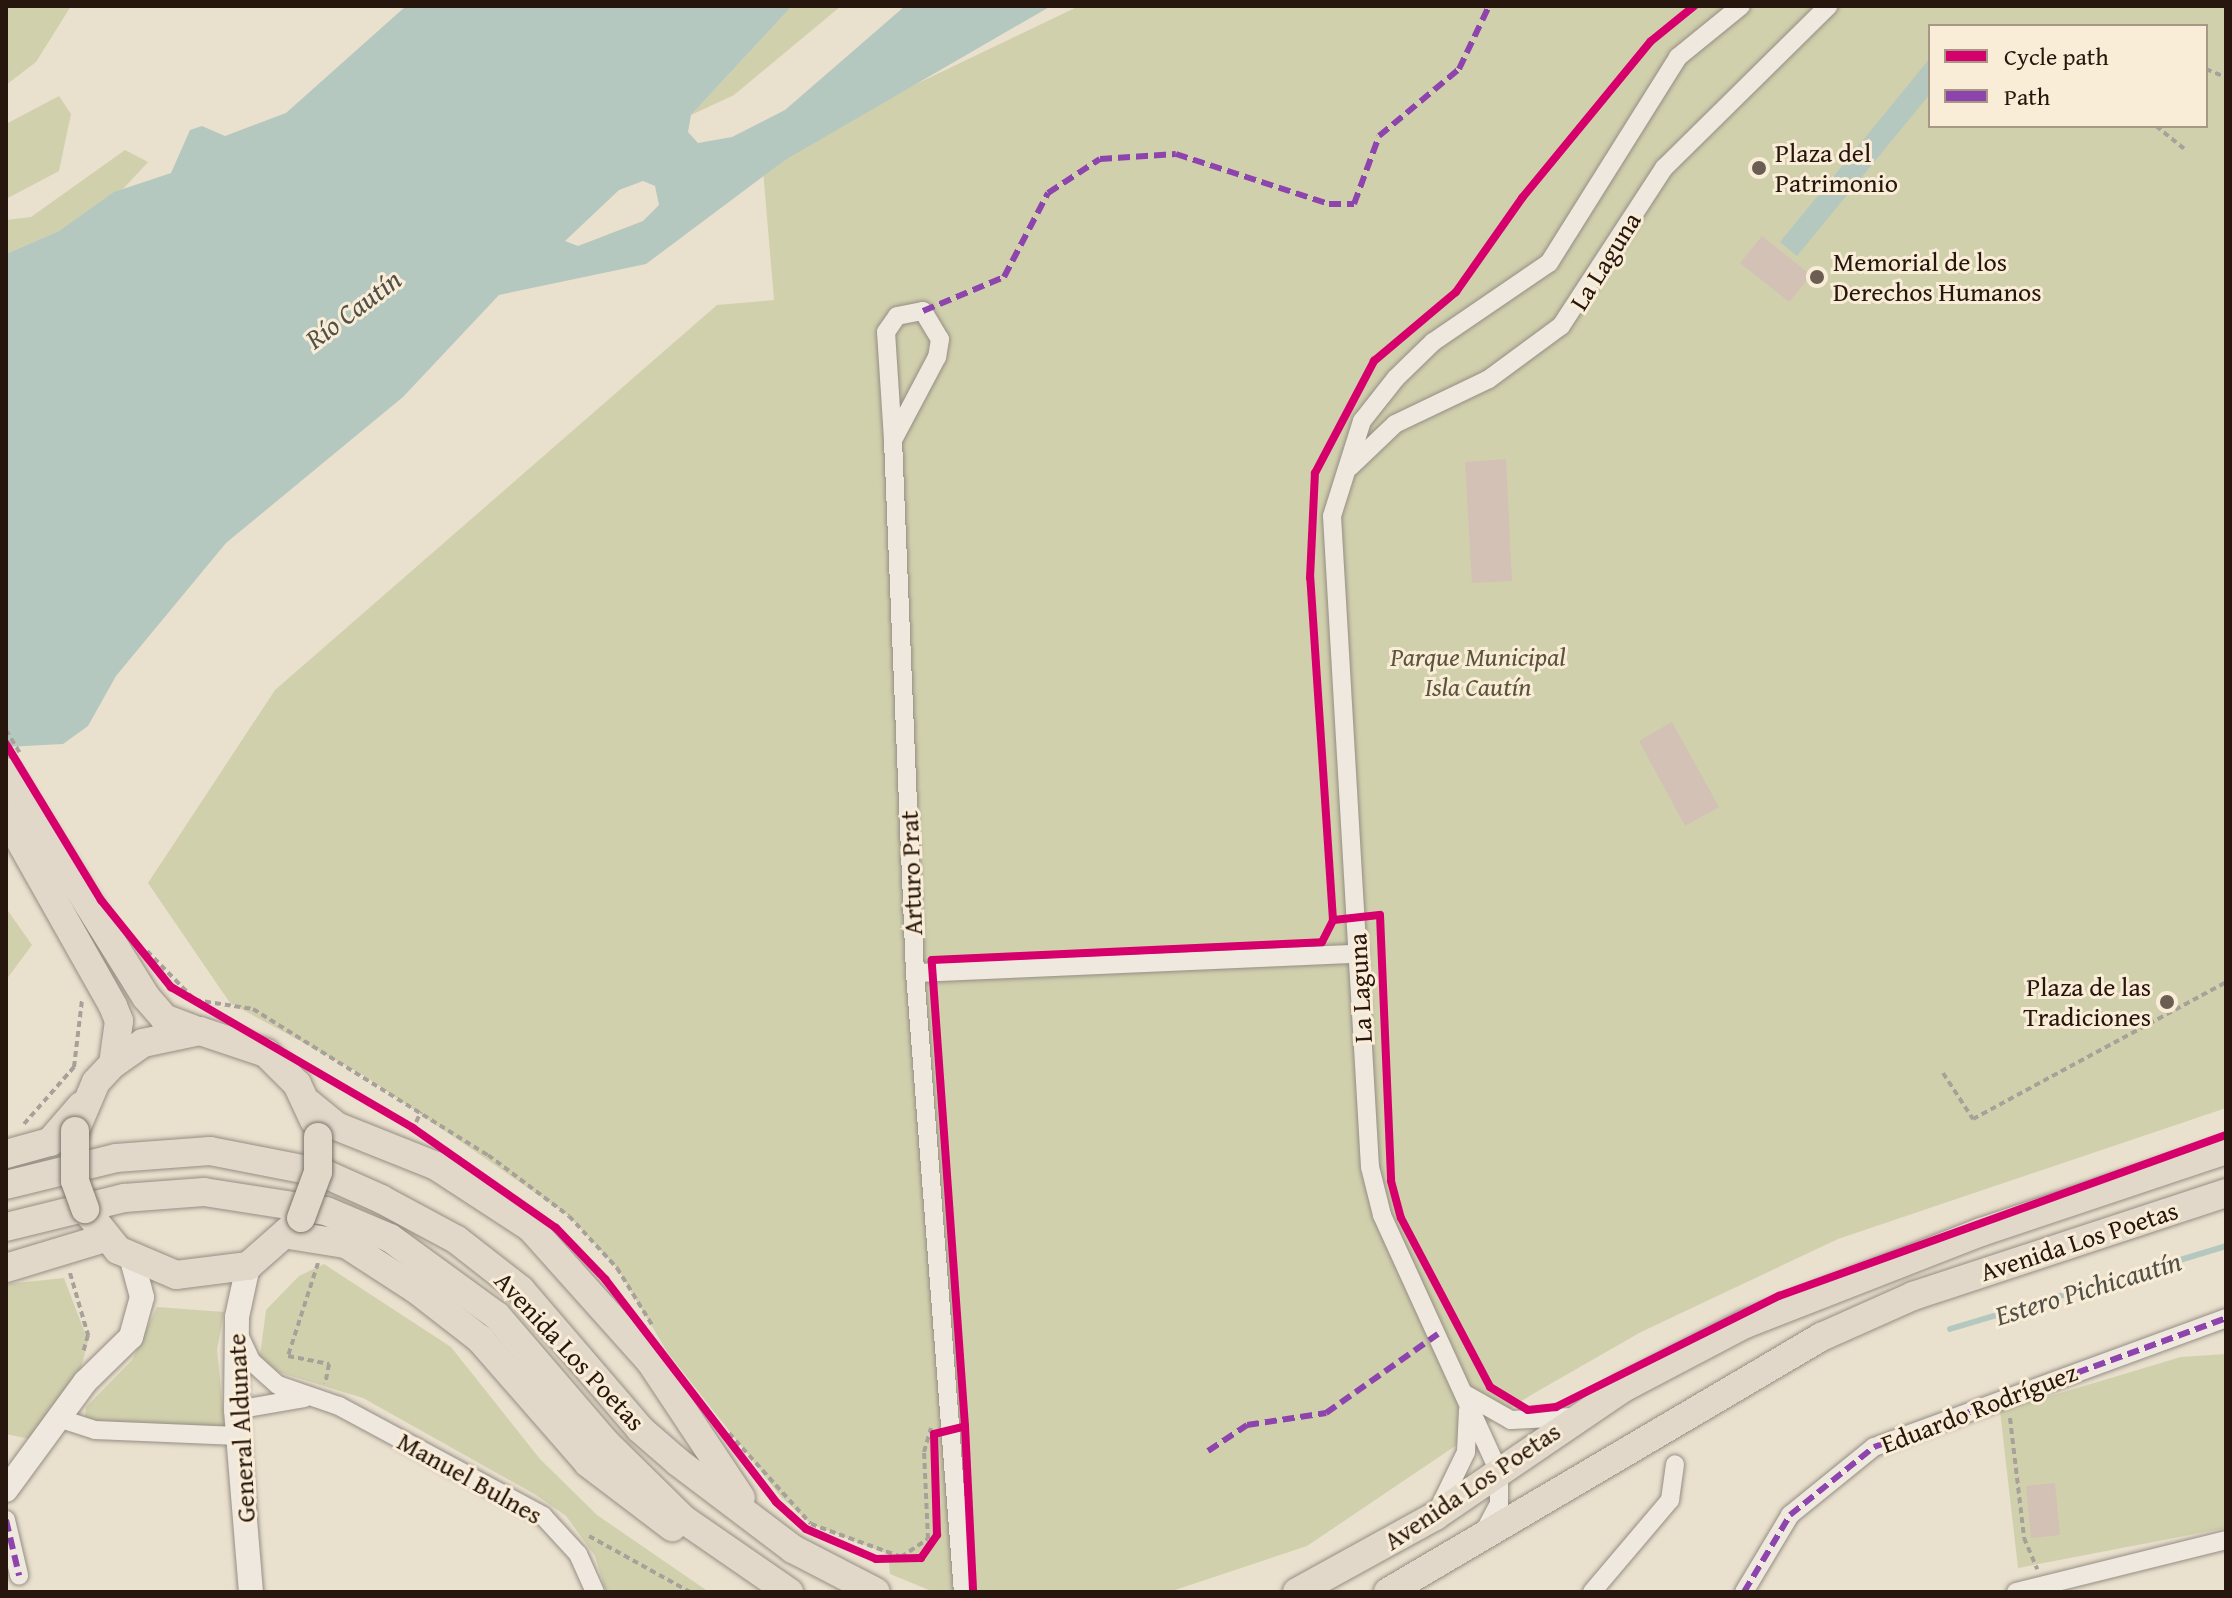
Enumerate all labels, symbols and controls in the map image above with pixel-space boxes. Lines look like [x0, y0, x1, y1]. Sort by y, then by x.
legend [1928, 24, 2208, 128]
text: Cycle path [2004, 39, 2109, 74]
text: Path [2004, 79, 2050, 114]
place label: Plaza del Patrimonio [1775, 137, 1898, 198]
marker: Plaza del Patrimonio [1750, 159, 1768, 177]
street label: La Laguna [1563, 206, 1647, 316]
place label: Memorial de los Derechos Humanos [1833, 246, 2042, 308]
water label: Río Cautín [299, 262, 407, 356]
marker: Memorial de los Derechos Humanos [1808, 268, 1826, 286]
park label: Parque Municipal Isla Cautín [1390, 641, 1566, 702]
street label: Arturo Prat [893, 810, 929, 936]
street label: La Laguna [1342, 932, 1378, 1044]
place label: Plaza de las Tradiciones [2023, 971, 2151, 1032]
marker: Plaza de las Tradiciones [2158, 993, 2176, 1011]
street label: Avenida Los Poetas [1976, 1194, 2182, 1288]
water label: Estero Pichicautín [1991, 1244, 2185, 1332]
street label: Avenida Los Poetas [488, 1265, 652, 1437]
street label: General Aldunate [220, 1333, 262, 1523]
street label: Eduardo Rodríguez [1877, 1356, 2081, 1460]
street label: Avenida Los Poetas [1378, 1415, 1566, 1557]
street label: Manuel Bulnes [392, 1425, 548, 1531]

